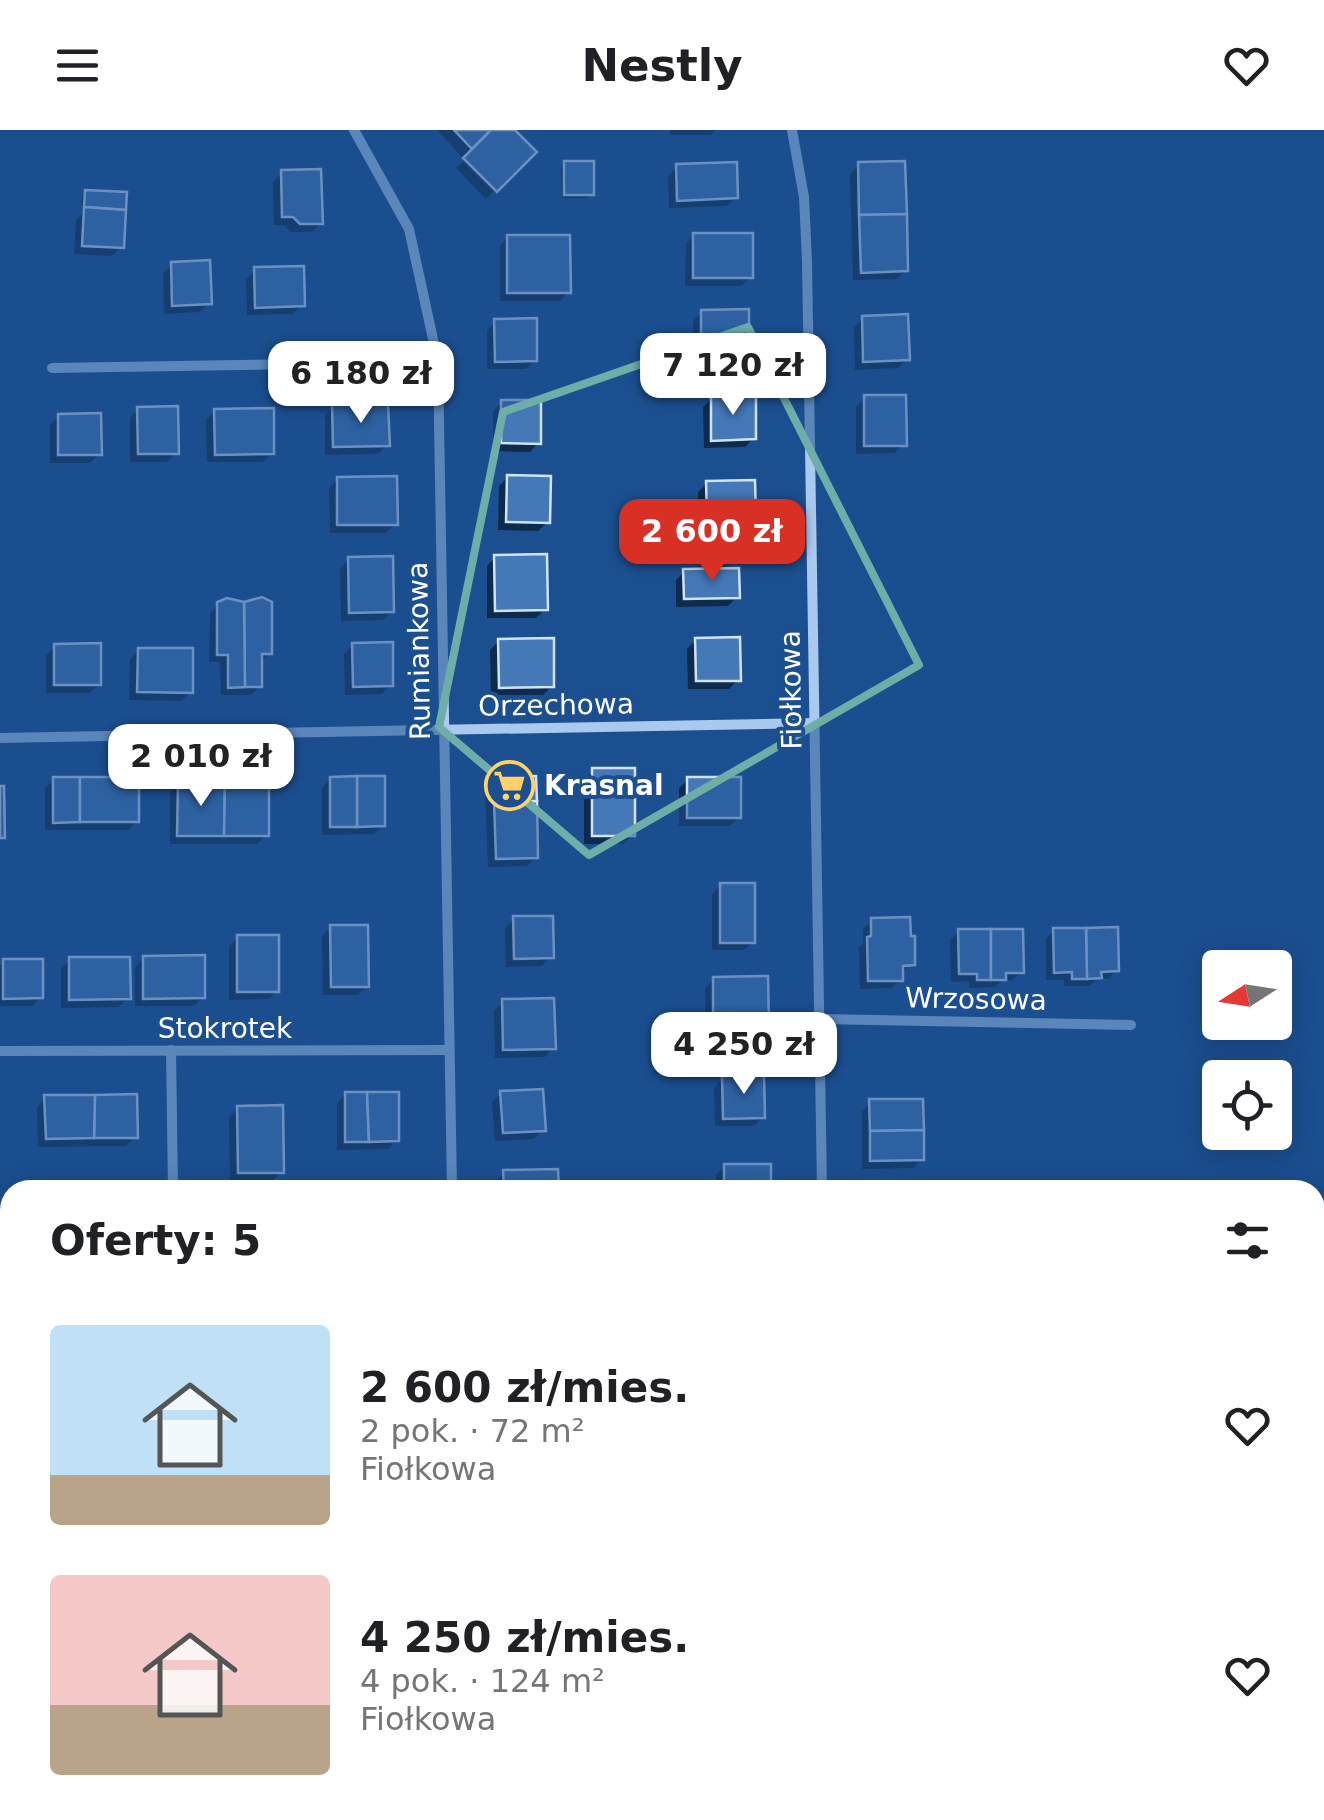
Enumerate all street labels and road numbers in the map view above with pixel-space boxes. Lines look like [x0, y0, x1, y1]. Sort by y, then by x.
street label: Rumiankowa [401, 562, 437, 740]
street label: Fiołkowa [773, 630, 809, 750]
street label: Orzechowa [478, 687, 634, 723]
street label: Wrzosowa [905, 981, 1047, 1017]
street label: Stokrotek [158, 1012, 293, 1045]

